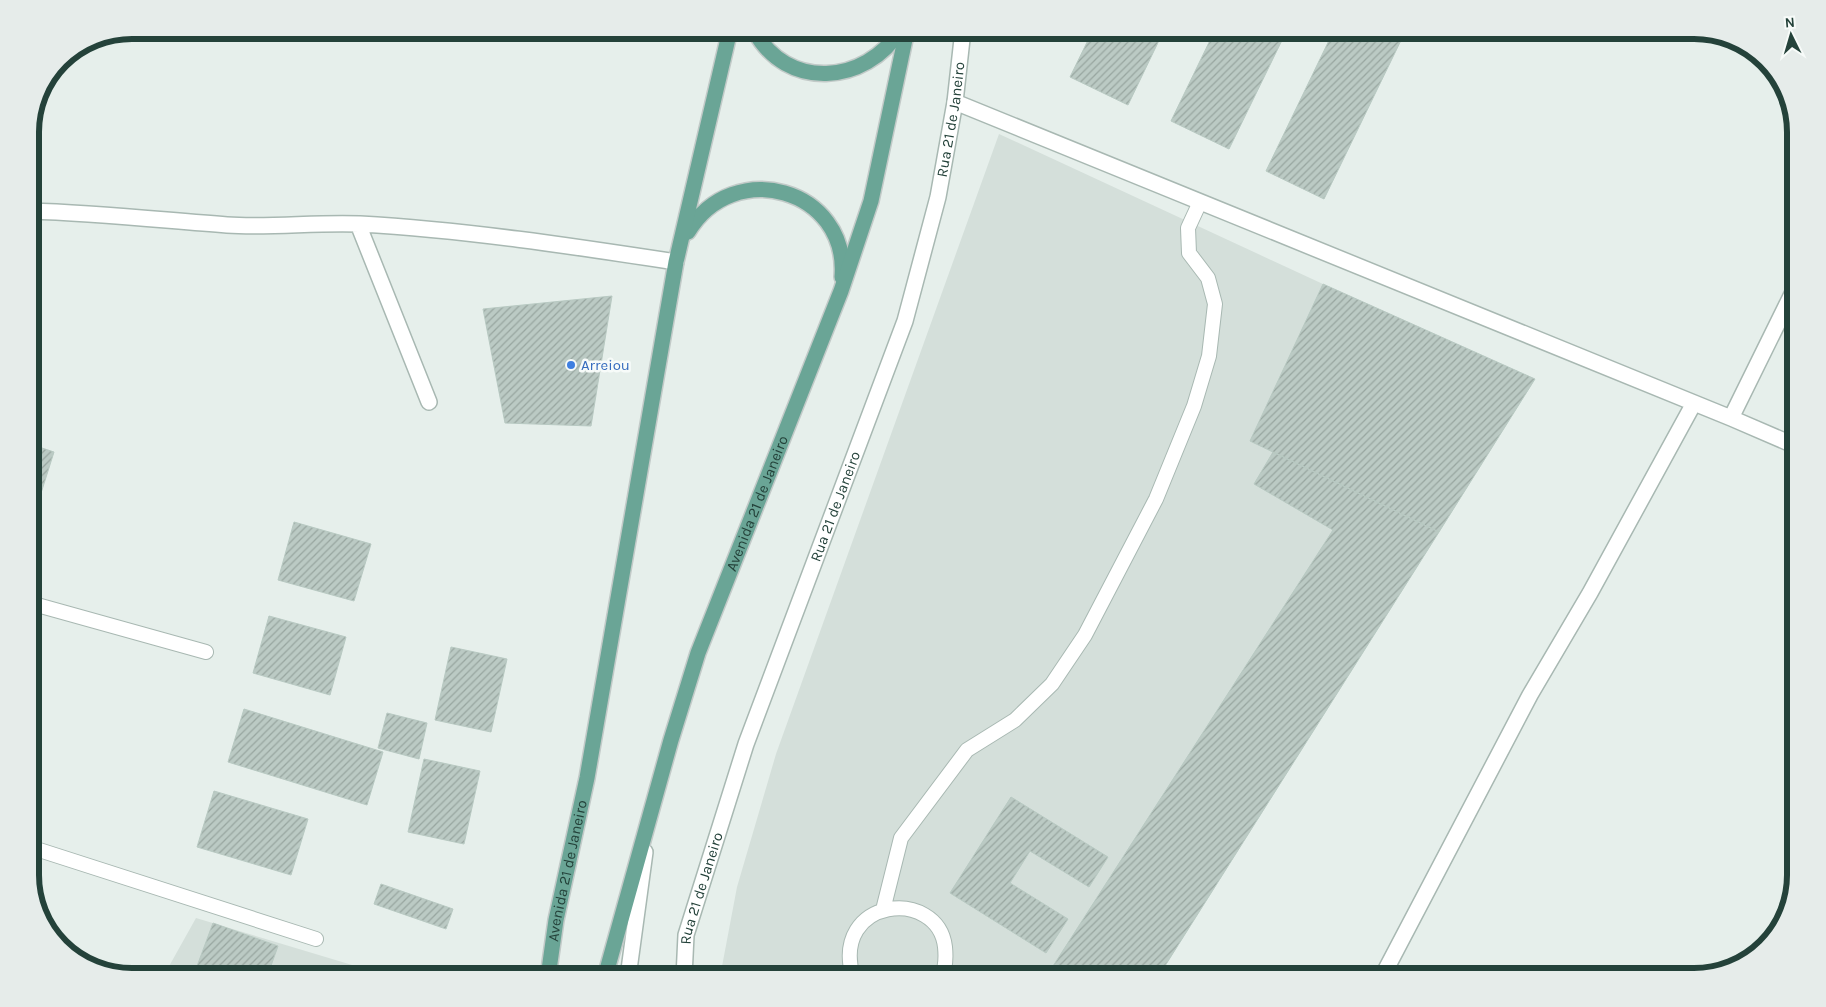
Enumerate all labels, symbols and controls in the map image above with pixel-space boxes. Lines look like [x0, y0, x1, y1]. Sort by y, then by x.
north arrow [1766, 10, 1816, 60]
text: N [1784, 14, 1796, 31]
street label: Rua 21 de Janeiro [933, 61, 968, 179]
place label: Arreiou [581, 356, 630, 374]
marker: Arreiou [565, 359, 577, 371]
street label: Avenida 21 de Janeiro [722, 433, 792, 574]
street label: Rua 21 de Janeiro [806, 449, 864, 564]
street label: Avenida 21 de Janeiro [544, 798, 591, 943]
street label: Rua 21 de Janeiro [677, 830, 727, 945]

